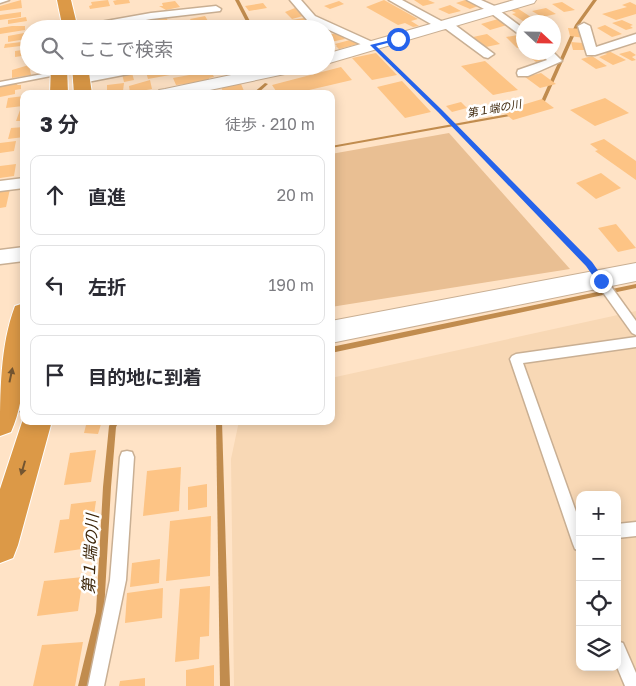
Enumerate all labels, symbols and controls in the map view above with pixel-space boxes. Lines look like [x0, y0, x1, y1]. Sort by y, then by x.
north arrow [516, 15, 561, 60]
search box [20, 20, 335, 75]
route start [387, 28, 410, 51]
icon: search [38, 34, 66, 62]
text: ここで検索 [78, 37, 173, 60]
water label: 第１端の川 [466, 97, 523, 119]
text: 3 分 [40, 111, 79, 137]
text: 徒歩 · 210 m [225, 114, 315, 134]
icon: ahead [41, 181, 69, 209]
text: 直進 [88, 185, 126, 208]
text: 20 m [277, 185, 314, 205]
route end [590, 270, 613, 293]
icon: left [41, 271, 69, 299]
text: 左折 [88, 275, 126, 298]
text: 190 m [268, 275, 314, 295]
icon: arrive [41, 361, 69, 389]
text: 目的地に到着 [88, 365, 202, 388]
one-way arrow [7, 367, 15, 382]
one-way arrow [19, 461, 27, 476]
map controls [576, 491, 621, 671]
button: + [576, 491, 621, 536]
water label: 第１端の川 [78, 512, 102, 594]
button: − [576, 536, 621, 581]
button: locate [576, 581, 621, 626]
button: layers [576, 626, 621, 671]

